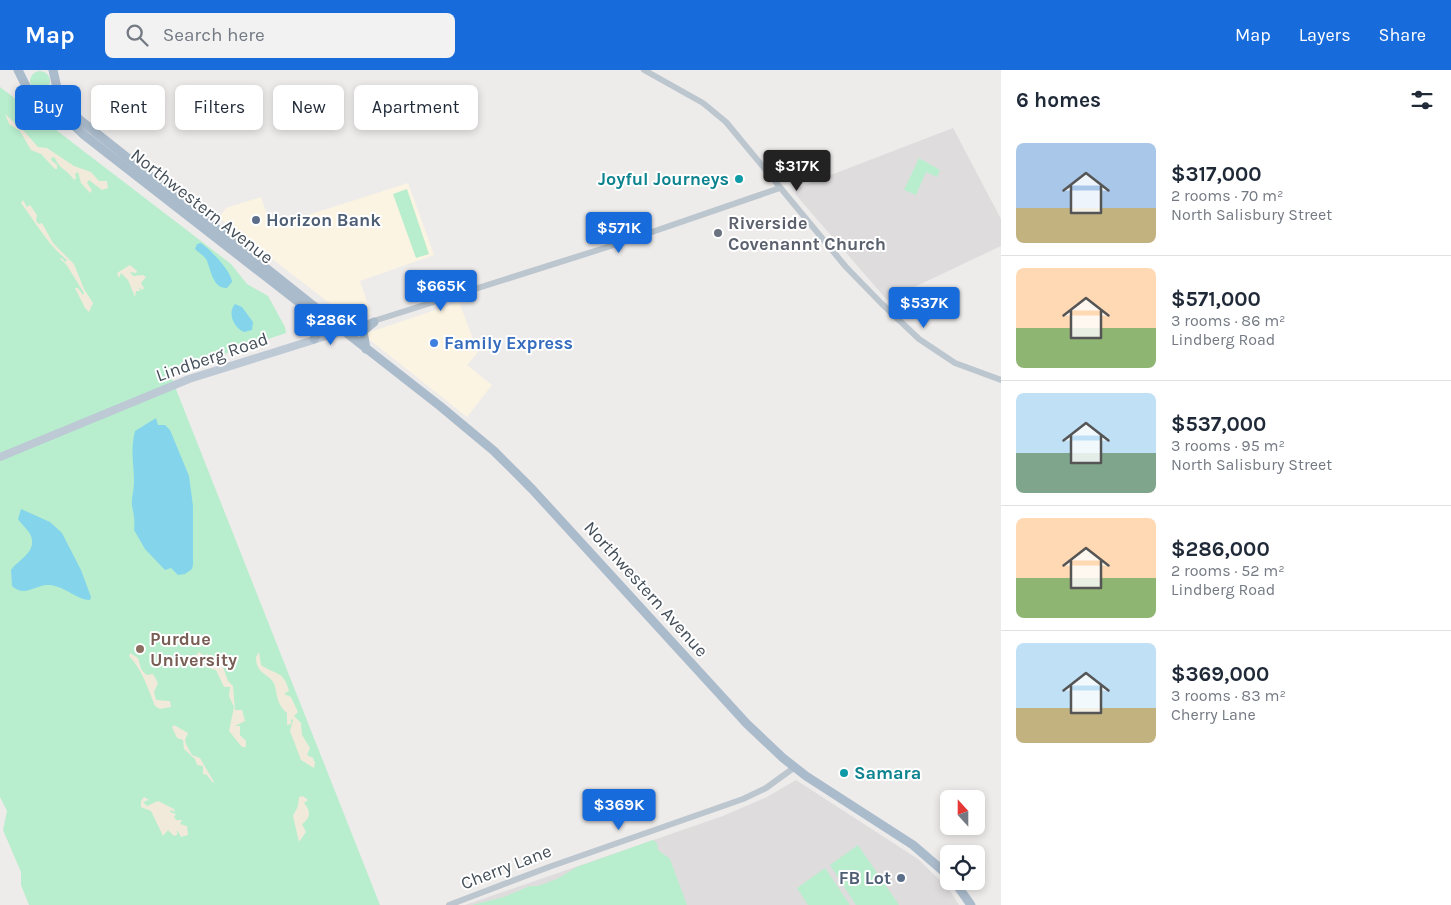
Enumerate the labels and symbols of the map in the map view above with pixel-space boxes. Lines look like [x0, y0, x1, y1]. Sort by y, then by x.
street label: Northwestern Avenue [126, 143, 278, 269]
pin: $317K [762, 150, 832, 192]
place label: Joyful Journeys [598, 168, 729, 190]
marker: Joyful Journeys [733, 173, 745, 185]
place label: Horizon Bank [266, 209, 381, 231]
pin: $571K [584, 212, 654, 254]
place label: Riverside Covenannt Church [728, 212, 886, 255]
marker: Horizon Bank [250, 214, 262, 226]
marker: Riverside Covenannt Church [712, 227, 724, 239]
pin: $665K [406, 270, 476, 312]
pin: $537K [889, 286, 959, 329]
pin: $286K [296, 304, 366, 346]
street label: Lindberg Road [153, 328, 271, 386]
place label: Family Express [444, 332, 573, 354]
marker: Family Express [428, 337, 440, 349]
street label: Northwestern Avenue [579, 517, 713, 661]
place label: Purdue University [150, 628, 237, 671]
marker: Purdue University [134, 643, 146, 655]
place label: Samara [854, 762, 921, 784]
marker: Samara [838, 767, 850, 779]
pin: $369K [584, 788, 654, 831]
north arrow [940, 790, 985, 835]
street label: Cherry Lane [458, 840, 554, 894]
place label: FB Lot [839, 867, 891, 889]
marker: FB Lot [895, 872, 907, 884]

